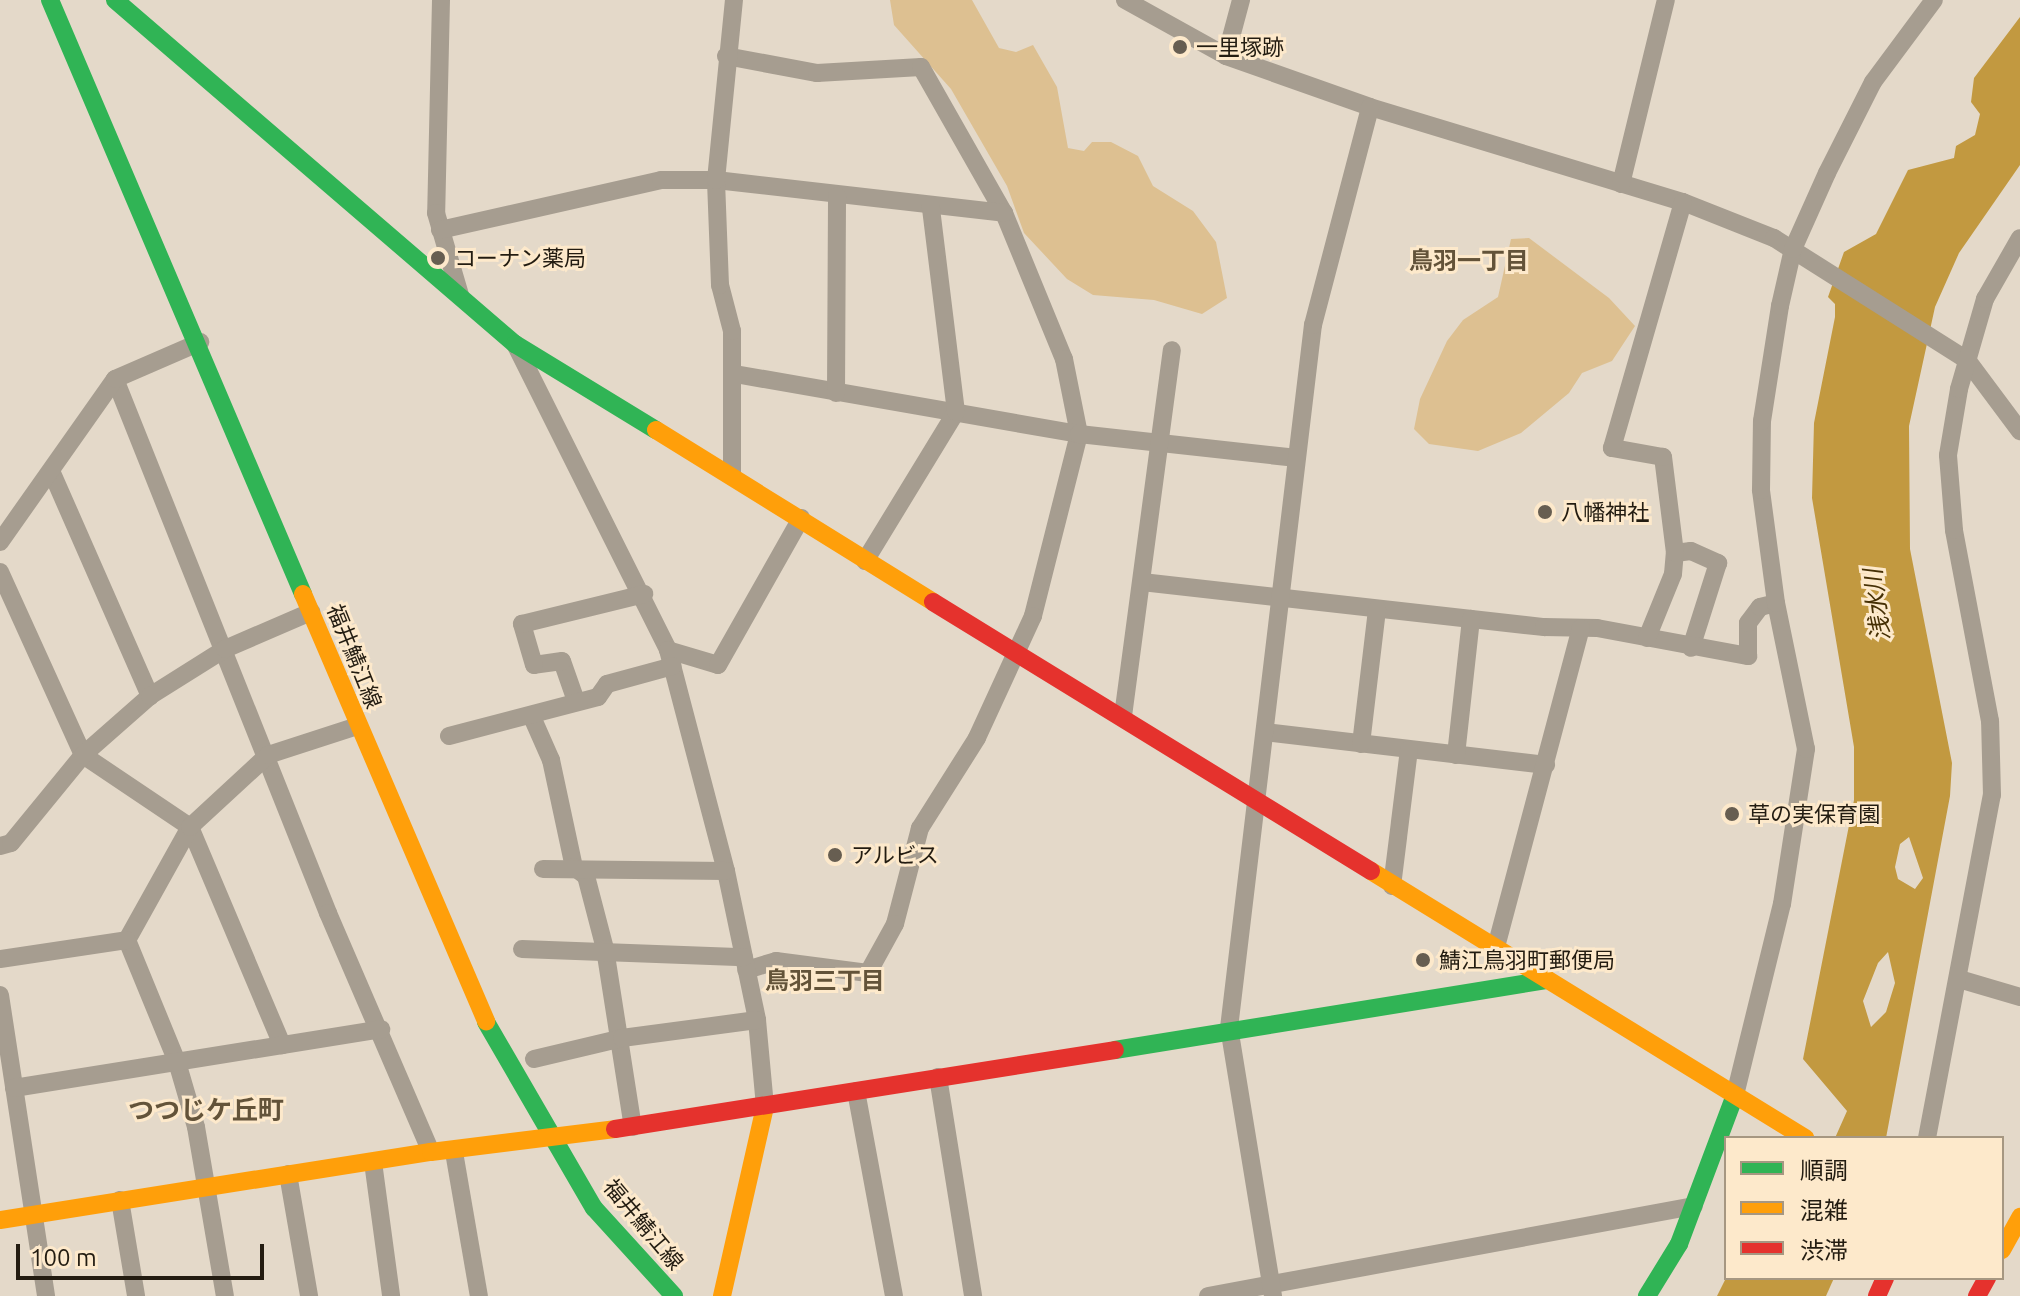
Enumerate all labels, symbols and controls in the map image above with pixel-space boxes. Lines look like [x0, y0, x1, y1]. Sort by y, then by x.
place label: 一里塚跡 [1196, 34, 1284, 60]
marker: 一里塚跡 [1171, 38, 1189, 56]
place label: コーナン薬局 [454, 245, 586, 271]
district label: 鳥羽一丁目 [1409, 247, 1529, 275]
marker: コーナン薬局 [429, 249, 447, 267]
place label: 八幡神社 [1561, 499, 1649, 525]
marker: 八幡神社 [1536, 503, 1554, 521]
water label: 浅水川 [1858, 568, 1896, 642]
street label: 福井鯖江線 [322, 600, 388, 712]
place label: 草の実保育園 [1748, 801, 1880, 827]
marker: 草の実保育園 [1723, 805, 1741, 823]
place label: アルビス [851, 842, 939, 868]
marker: アルビス [826, 846, 844, 864]
place label: 鯖江鳥羽町郵便局 [1439, 947, 1615, 973]
marker: 鯖江鳥羽町郵便局 [1414, 951, 1432, 969]
district label: 鳥羽三丁目 [765, 967, 885, 995]
district label: つつじケ丘町 [128, 1094, 284, 1126]
legend [1724, 1136, 2004, 1280]
text: 順調 [1800, 1157, 1848, 1184]
street label: 福井鯖江線 [599, 1173, 689, 1275]
text: 混雑 [1800, 1197, 1848, 1224]
scale bar [20, 1228, 268, 1278]
text: 渋滞 [1800, 1237, 1848, 1264]
text: 100 m [30, 1244, 97, 1271]

